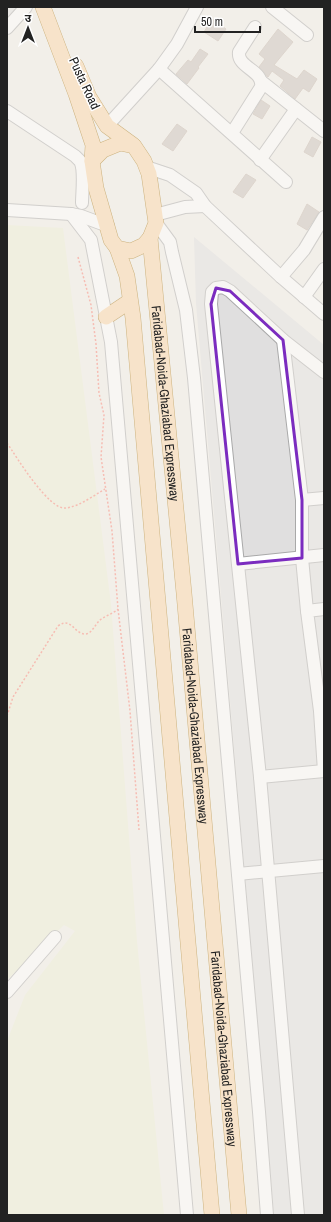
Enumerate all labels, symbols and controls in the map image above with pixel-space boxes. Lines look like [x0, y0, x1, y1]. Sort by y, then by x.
north arrow [8, 8, 48, 48]
scale bar [195, 8, 260, 34]
text: उ [25, 11, 32, 25]
text: 50 m [201, 14, 223, 30]
street label: Pusta Road [65, 54, 104, 112]
street label: Faridabad-Noida-Ghaziabad Expressway [148, 305, 183, 503]
street label: Faridabad-Noida-Ghaziabad Expressway [178, 627, 212, 825]
street label: Faridabad-Noida-Ghaziabad Expressway [207, 950, 241, 1148]

